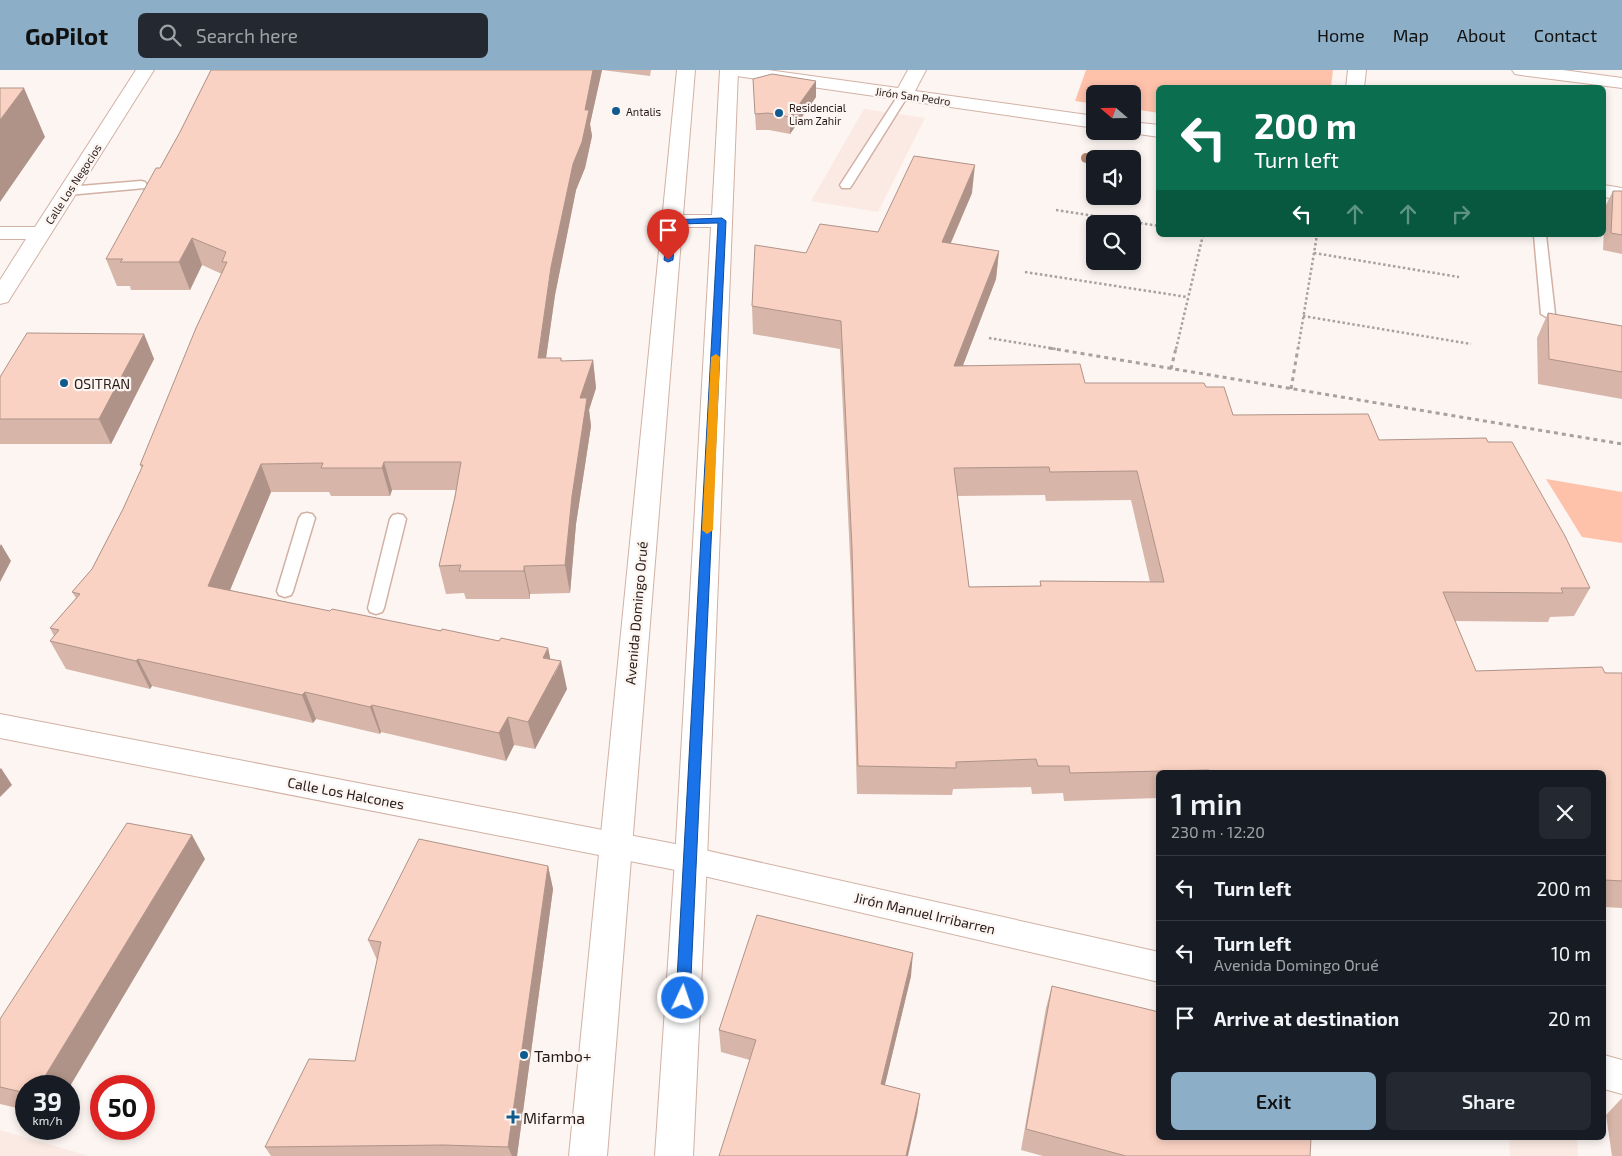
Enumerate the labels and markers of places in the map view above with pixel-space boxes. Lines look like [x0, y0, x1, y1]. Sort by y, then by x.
place label: Residencial Liam Zahir [789, 101, 847, 127]
marker: Antalis [610, 105, 622, 117]
place label: Antalis [626, 105, 661, 118]
marker: Residencial Liam Zahir [773, 107, 785, 119]
pin [647, 209, 689, 260]
place label: OSITRAN [74, 375, 130, 392]
marker: OSITRAN [58, 377, 70, 389]
place label: Tambo+ [534, 1046, 592, 1065]
marker: Tambo+ [518, 1049, 530, 1061]
place label: Mifarma [523, 1108, 585, 1127]
marker: Mifarma [507, 1111, 519, 1123]

